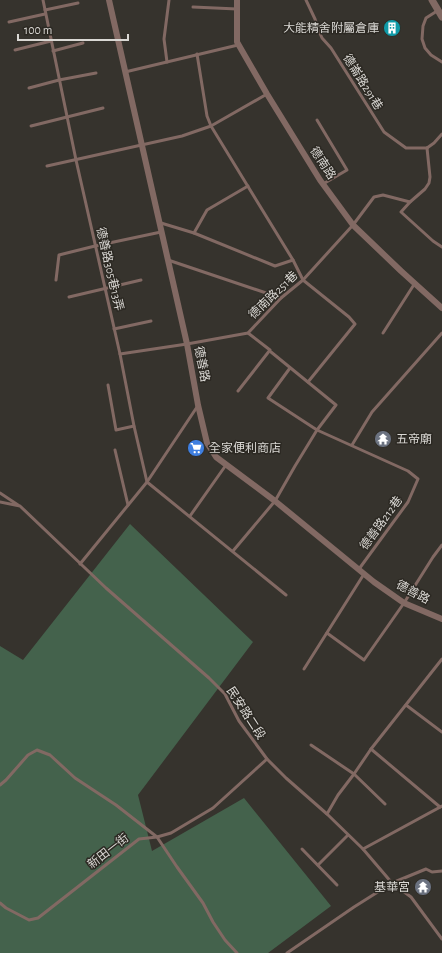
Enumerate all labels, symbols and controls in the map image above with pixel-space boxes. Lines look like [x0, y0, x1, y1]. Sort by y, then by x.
scale bar [18, 16, 128, 42]
building icon: 大能精舍附屬倉庫 [382, 18, 402, 38]
place label: 大能精舍附屬倉庫 [283, 21, 379, 34]
text: 100 m [24, 24, 52, 36]
street label: 德崙路291巷 [341, 51, 386, 112]
street label: 德南路 [308, 144, 339, 181]
street label: 德善路305巷13弄 [95, 226, 126, 312]
street label: 德南路251巷 [246, 268, 300, 321]
street label: 德善路 [193, 345, 212, 383]
temple icon: 五帝廟 [373, 429, 393, 449]
place label: 五帝廟 [396, 432, 432, 445]
supermarket icon: 全家便利商店 [186, 438, 206, 458]
place label: 全家便利商店 [209, 441, 281, 454]
street label: 德善路212巷 [357, 493, 404, 552]
street label: 德善路 [394, 577, 432, 606]
street label: 民安路二段 [225, 684, 268, 741]
street label: 新田一街 [85, 831, 131, 871]
temple icon: 基華宮 [413, 877, 433, 897]
place label: 基華宮 [374, 880, 410, 893]

